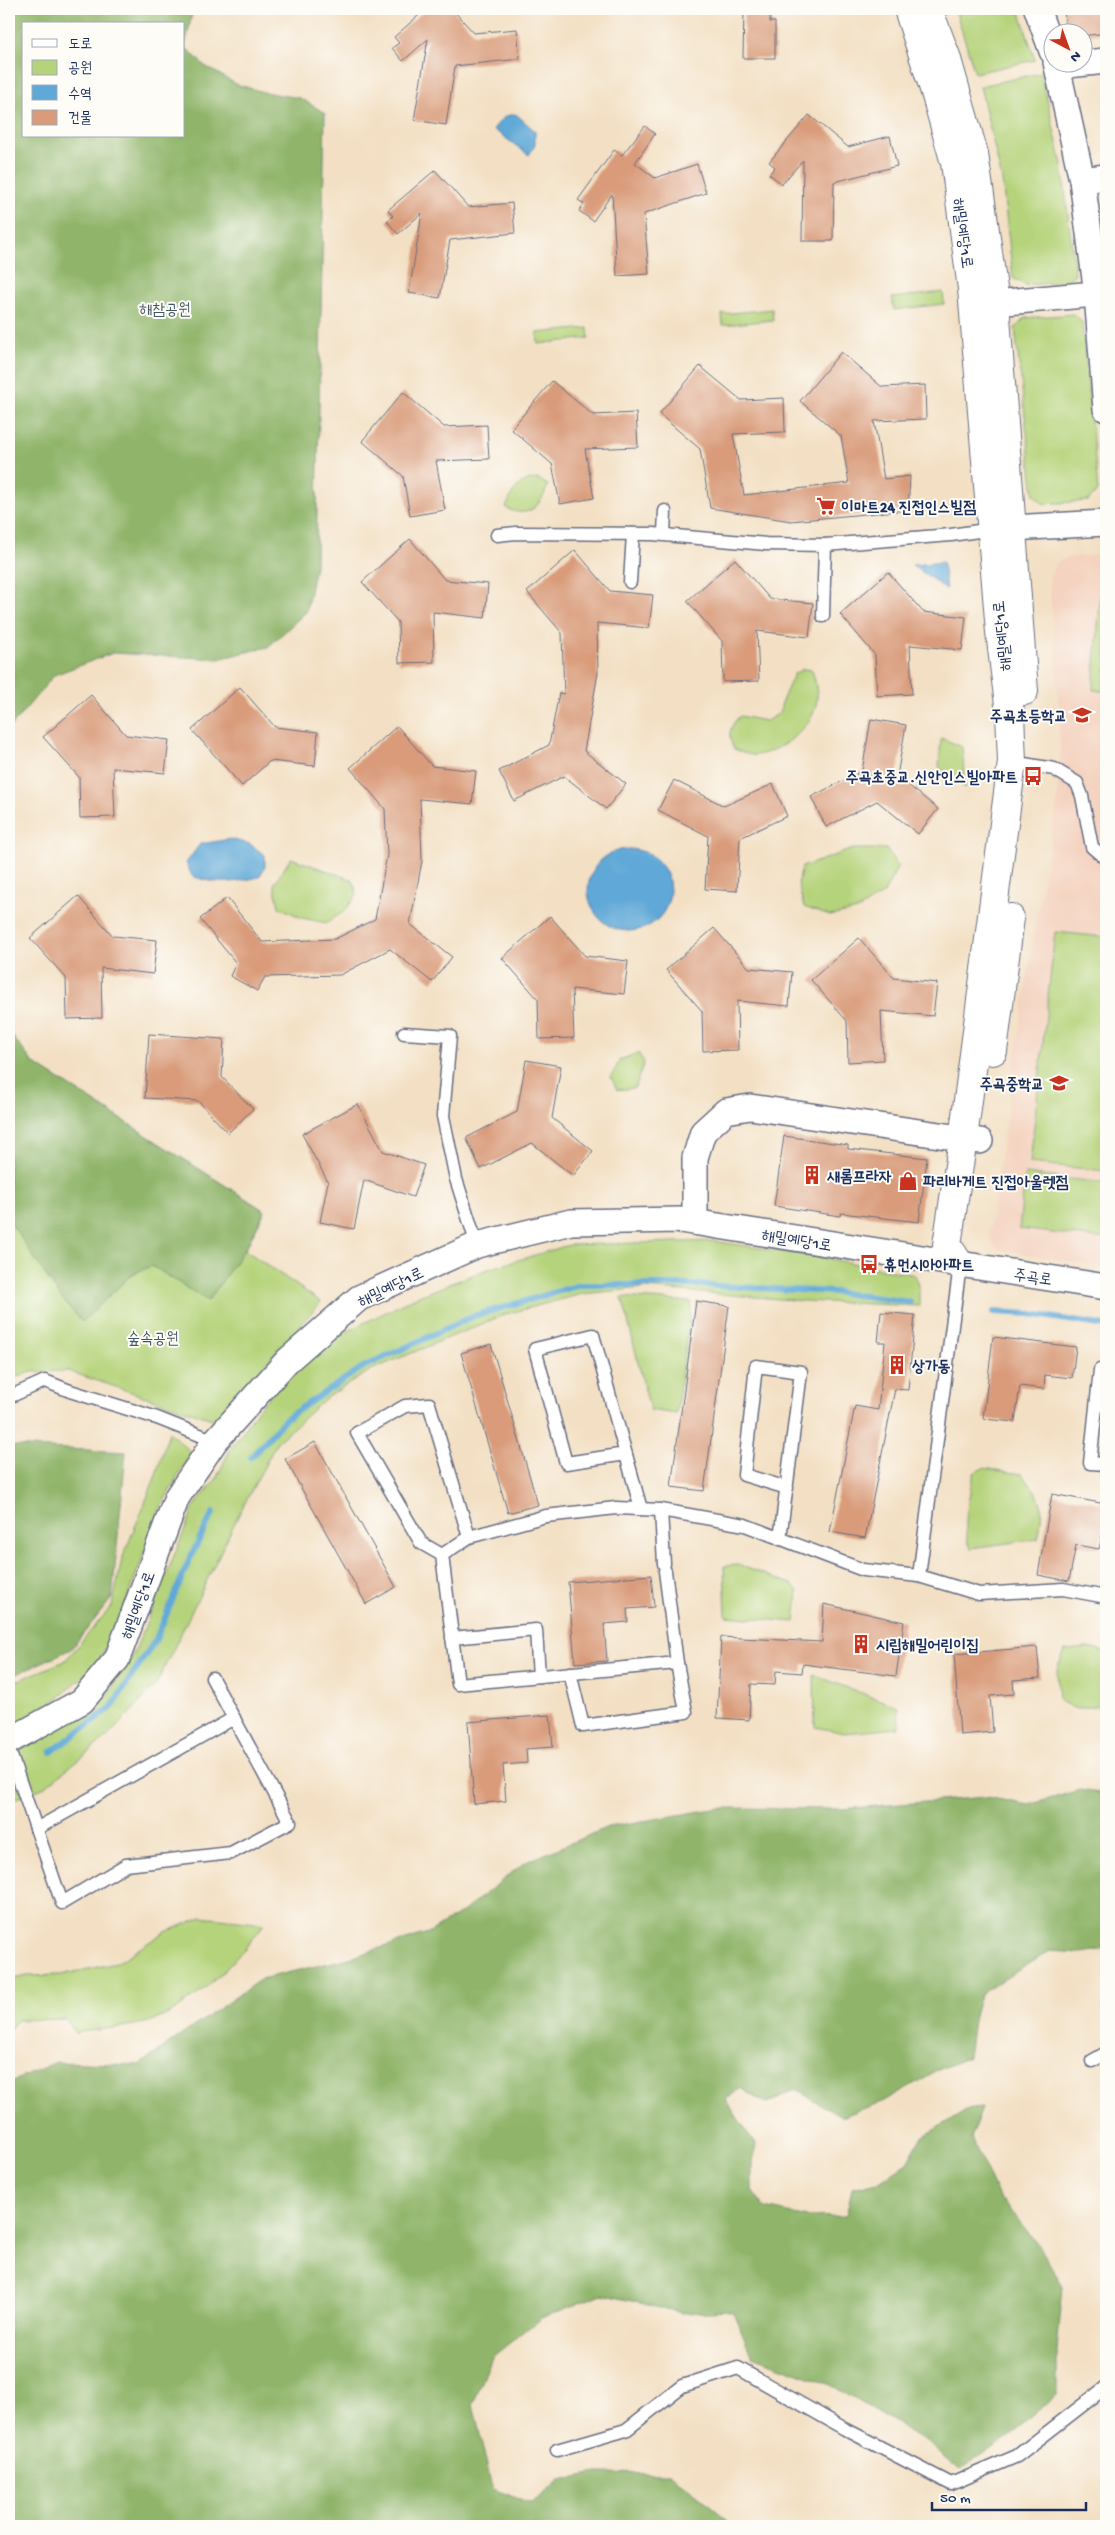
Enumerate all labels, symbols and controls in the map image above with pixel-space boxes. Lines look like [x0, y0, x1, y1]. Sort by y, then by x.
legend [22, 22, 185, 138]
north arrow [1042, 22, 1092, 72]
text: 도로 [68, 36, 92, 54]
text: N [1066, 47, 1084, 65]
text: 공원 [68, 60, 92, 78]
text: 수역 [68, 86, 92, 104]
text: 건물 [68, 110, 92, 128]
street label: 해밀예당1로 [946, 197, 975, 270]
park label: 해참공원 [139, 302, 191, 321]
supermarket icon: 이마트24 진접인스빌점 [815, 495, 837, 517]
place label: 이마트24 진접인스빌점 [841, 499, 976, 519]
street label: 해밀예당1로 [991, 599, 1018, 672]
school or university icon: 주곡초등학교 [1071, 704, 1093, 726]
place label: 주곡초등학교 [990, 709, 1067, 728]
bus stop icon: 주곡초중교.신안인스빌아파트 [1022, 765, 1044, 787]
place label: 주곡초중교.신안인스빌아파트 [846, 769, 1018, 789]
school or university icon: 주곡중학교 [1048, 1072, 1070, 1094]
place label: 주곡중학교 [980, 1076, 1044, 1096]
building icon: 새롬프라자 [801, 1164, 823, 1186]
place label: 새롬프라자 [826, 1168, 892, 1188]
shop icon: 파리바게트 진접아울렛점 [897, 1170, 919, 1192]
place label: 파리바게트 진접아울렛점 [923, 1174, 1069, 1194]
street label: 해밀예당1로 [760, 1228, 833, 1257]
bus stop icon: 휴먼시아아파트 [858, 1253, 880, 1275]
place label: 휴먼시아아파트 [884, 1257, 974, 1277]
street label: 해밀예당1로 [356, 1265, 428, 1313]
street label: 주곡로 [1012, 1267, 1053, 1292]
park label: 숲속공원 [127, 1330, 179, 1350]
building icon: 상가동 [886, 1354, 908, 1376]
place label: 상가동 [912, 1359, 951, 1378]
street label: 해밀예당1로 [119, 1570, 161, 1643]
building icon: 시립해밀어린이집 [850, 1633, 872, 1655]
place label: 시립해밀어린이집 [876, 1638, 979, 1657]
scale bar [932, 2480, 1086, 2512]
text: 50 m [940, 2490, 971, 2508]

